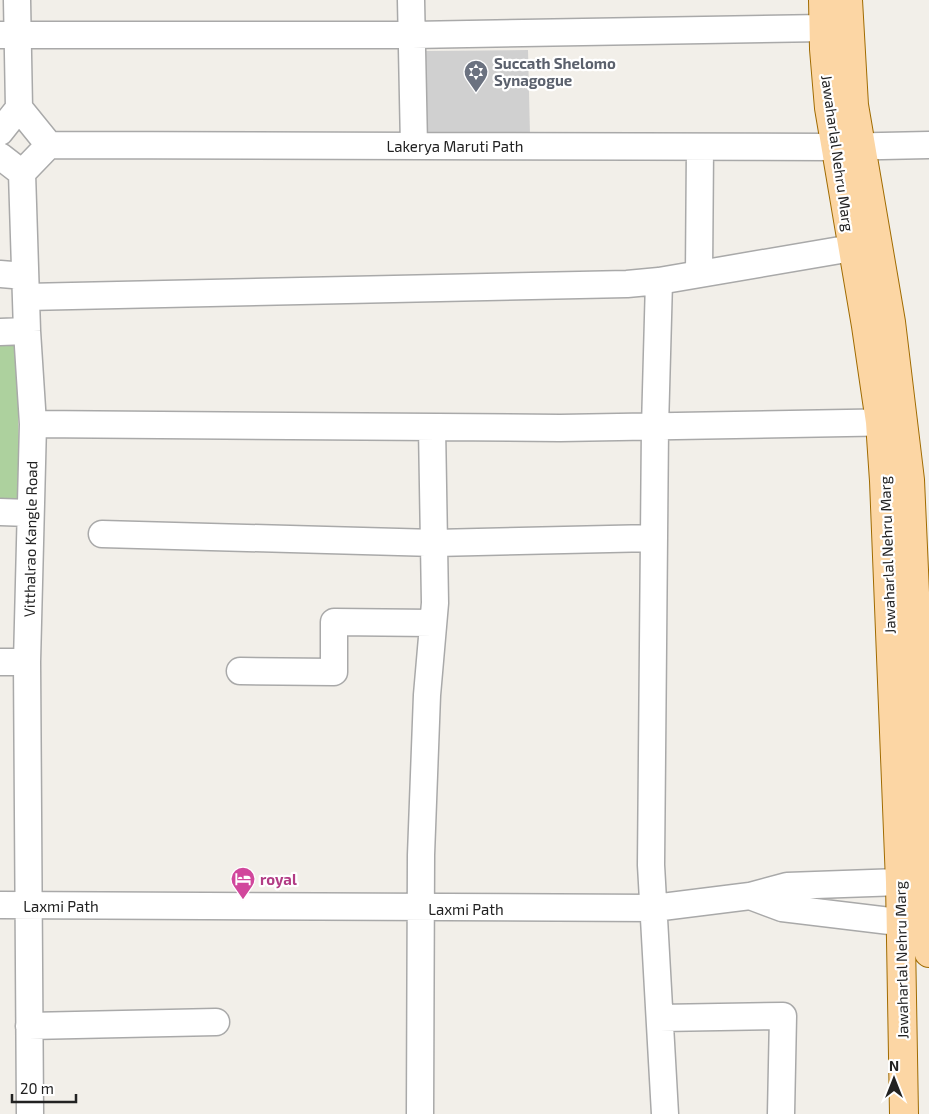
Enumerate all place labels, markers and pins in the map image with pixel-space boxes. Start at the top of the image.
place label: Succath Shelomo Synagogue [494,54,616,90]
synagogue icon: Succath Shelomo Synagogue [463,59,489,93]
hotel icon: royal [230,866,256,900]
place label: royal [260,870,297,889]

